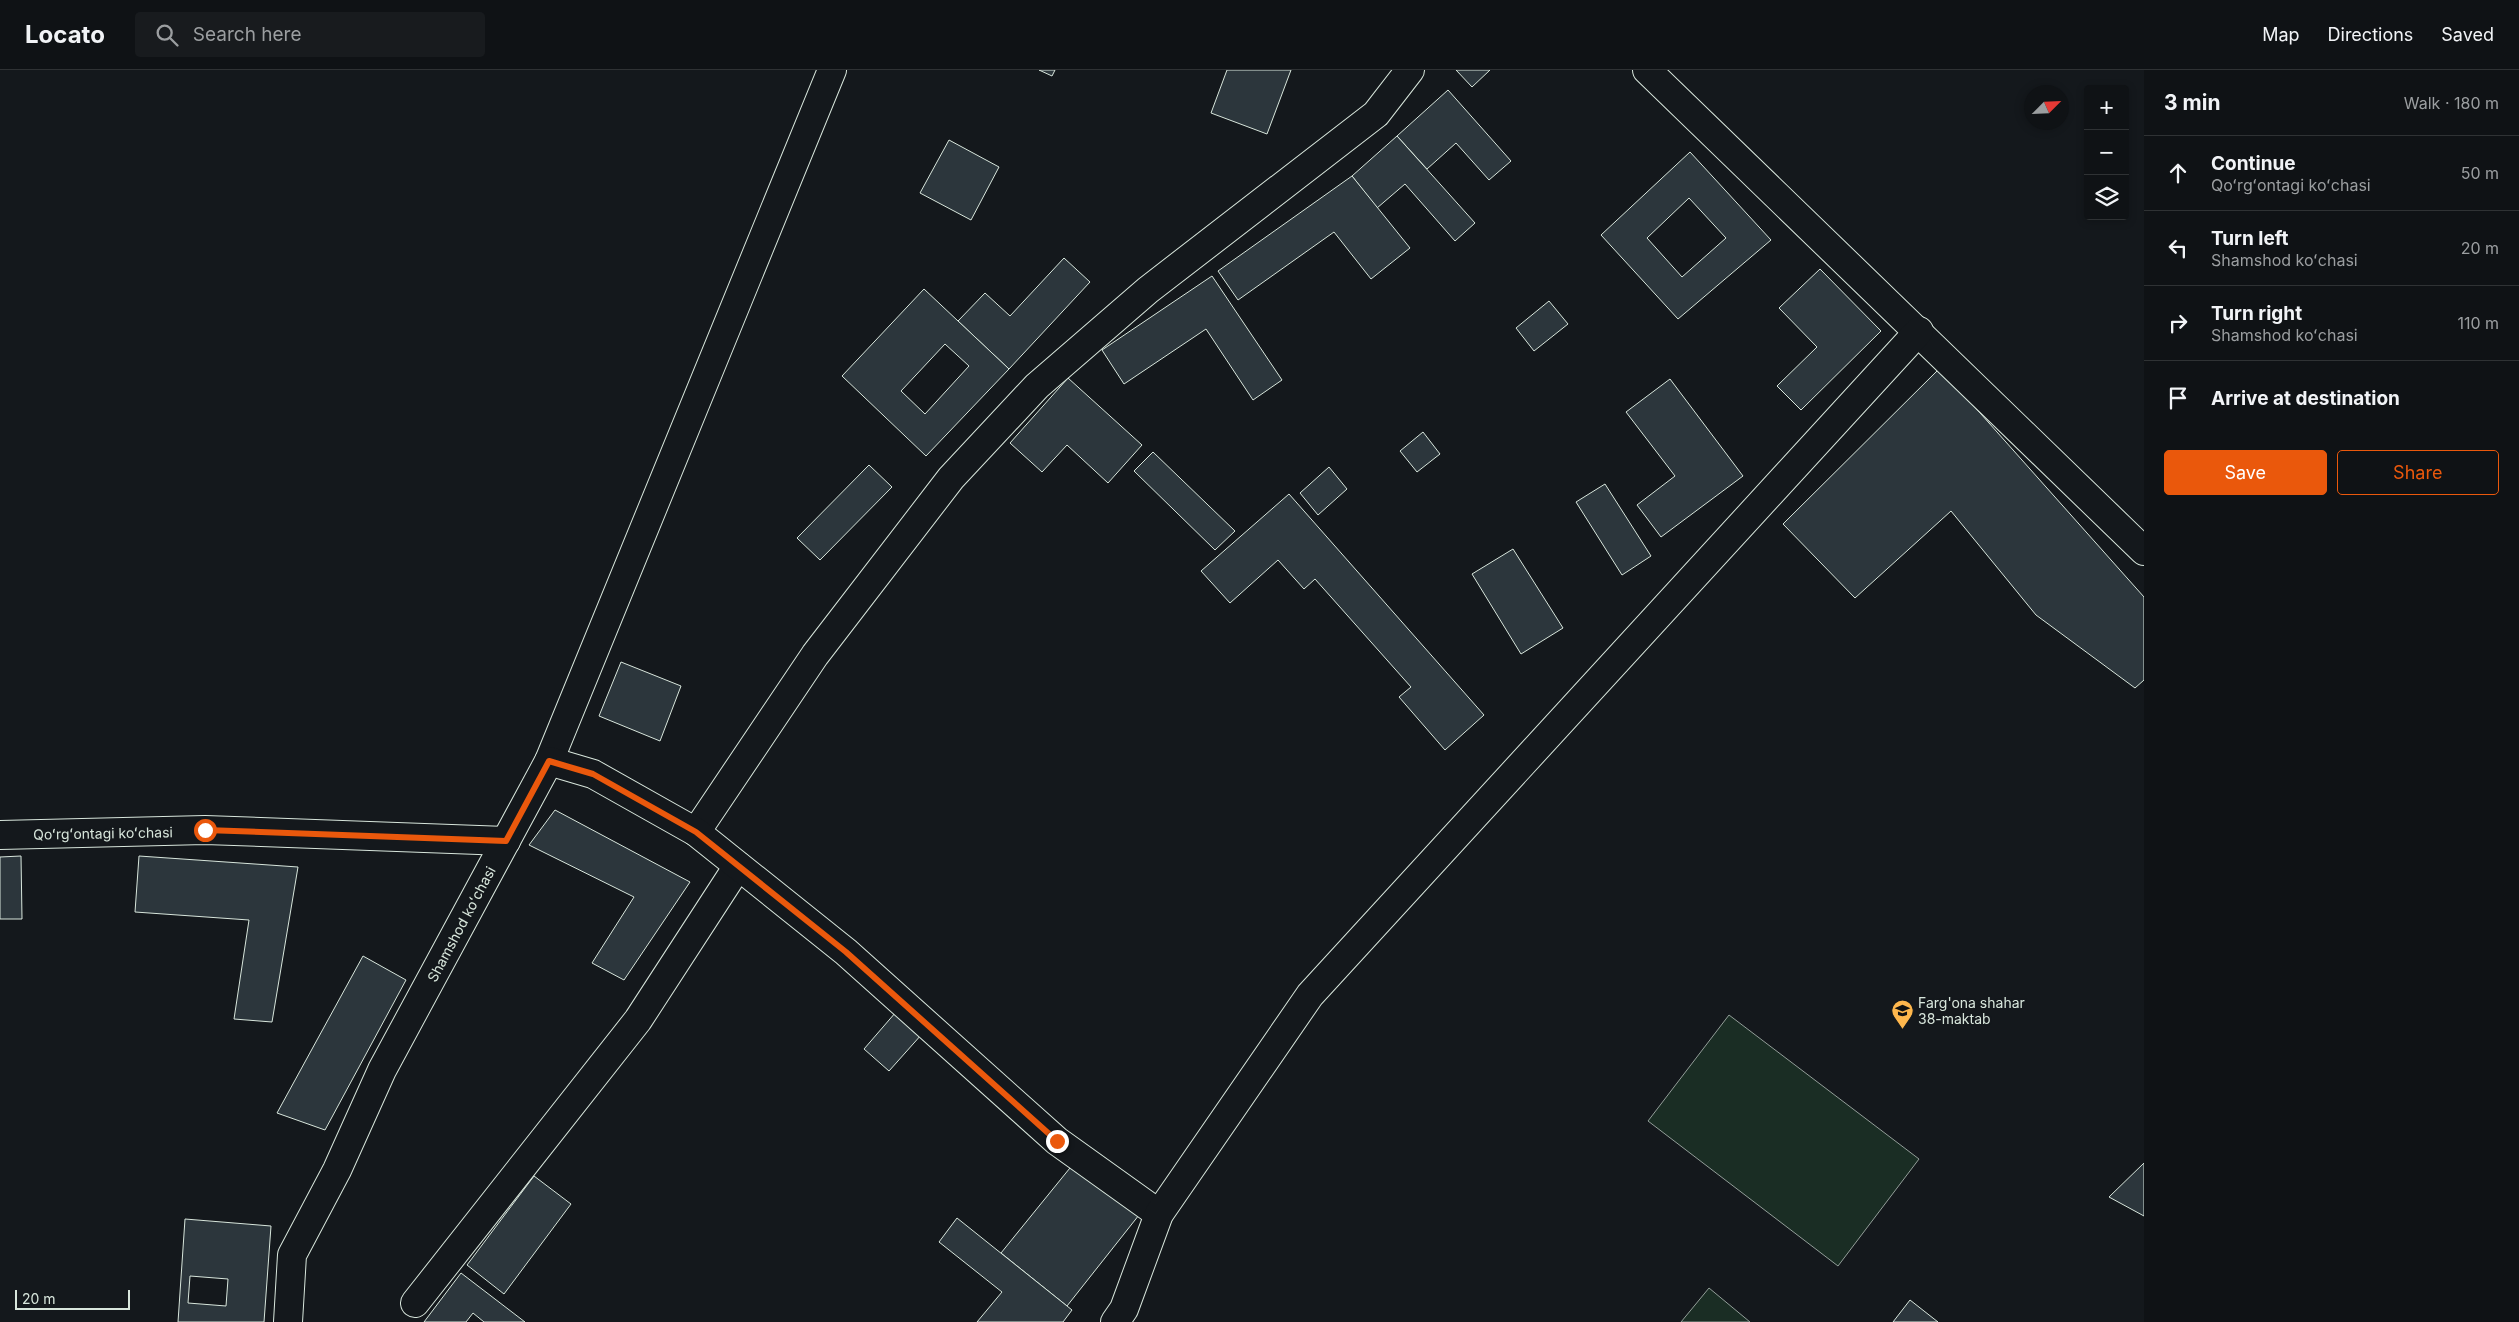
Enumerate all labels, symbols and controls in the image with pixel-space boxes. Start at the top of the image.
search box [135,12,485,57]
text: Locato [25,20,105,49]
icon: search [153,21,181,49]
text: Search here [193,23,301,46]
text: Map [2262,24,2300,45]
text: Directions [2328,24,2413,45]
text: Saved [2441,24,2494,45]
north arrow [2024,85,2069,130]
map controls [2084,85,2129,220]
button: + [2084,85,2129,130]
text: 3 min [2164,90,2220,115]
text: Walk · 180 m [2404,93,2499,113]
button: − [2084,130,2129,175]
text: Continue [2211,152,2296,175]
icon: ahead [2164,159,2192,187]
text: 50 m [2461,163,2499,183]
button: layers [2084,175,2129,220]
text: Qoʻrgʻontagi koʻchasi [2211,175,2371,195]
text: Turn left [2211,227,2289,250]
icon: left [2164,234,2192,262]
text: 20 m [2461,238,2499,258]
text: Shamshod koʻchasi [2211,250,2358,270]
text: Turn right [2211,302,2302,325]
icon: right [2164,309,2192,337]
text: 110 m [2457,313,2499,333]
text: Shamshod koʻchasi [2211,325,2358,345]
icon: arrive [2164,384,2192,412]
text: Arrive at destination [2211,387,2400,410]
button: Save [2164,450,2327,495]
button: Share [2337,450,2499,495]
route start [194,819,217,842]
street label: Qoʻrgʻontagi koʻchasi [33,823,173,843]
street label: Shamshod koʻchasi [423,863,499,985]
place label: Farg'ona shahar 38-maktab [1918,994,2025,1027]
school or university icon: Farg'ona shahar 38-maktab [1890,998,1914,1029]
route end [1046,1130,1069,1153]
scale bar [15,1287,130,1310]
text: 20 m [22,1290,56,1307]

